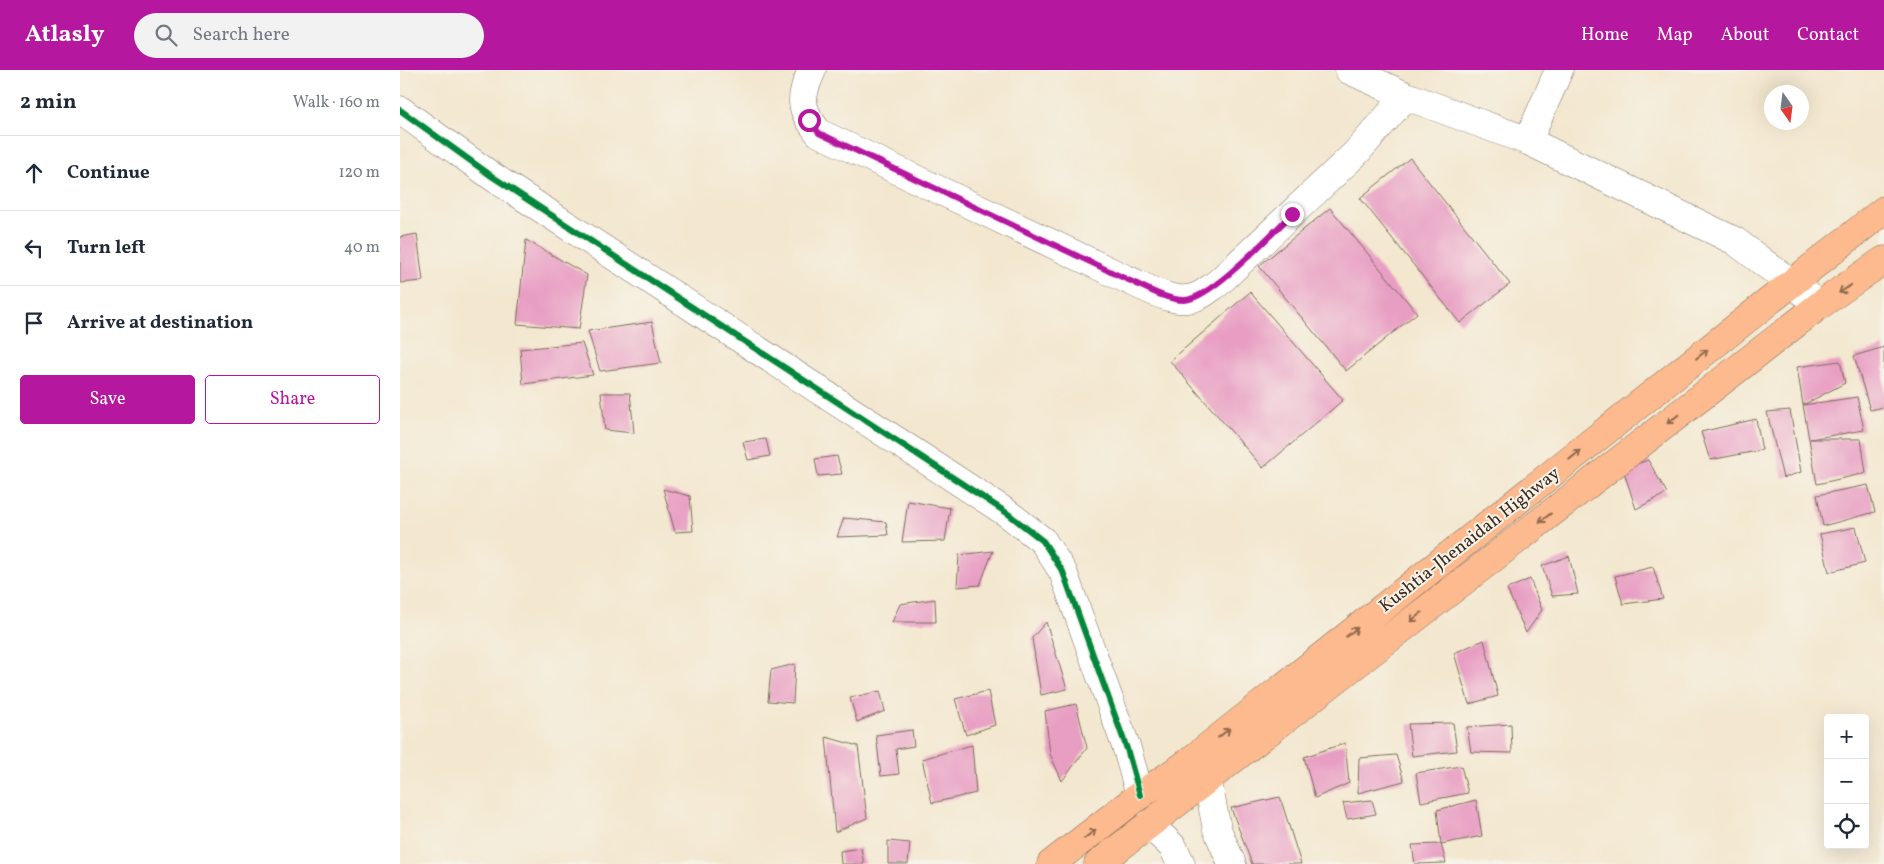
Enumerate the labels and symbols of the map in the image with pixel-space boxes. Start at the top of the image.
north arrow [1764,85,1809,130]
route start [798,109,821,132]
route end [1281,203,1304,226]
one-way arrow [1838,284,1852,294]
one-way arrow [1695,348,1708,359]
one-way arrow [1667,413,1680,424]
one-way arrow [1568,449,1581,460]
street label: Kushtia-Jhenaidah Highway [1374,462,1566,619]
one-way arrow [1539,512,1552,523]
one-way arrow [1409,612,1423,622]
one-way arrow [1345,627,1358,638]
one-way arrow [1217,728,1230,739]
one-way arrow [1083,829,1096,840]

